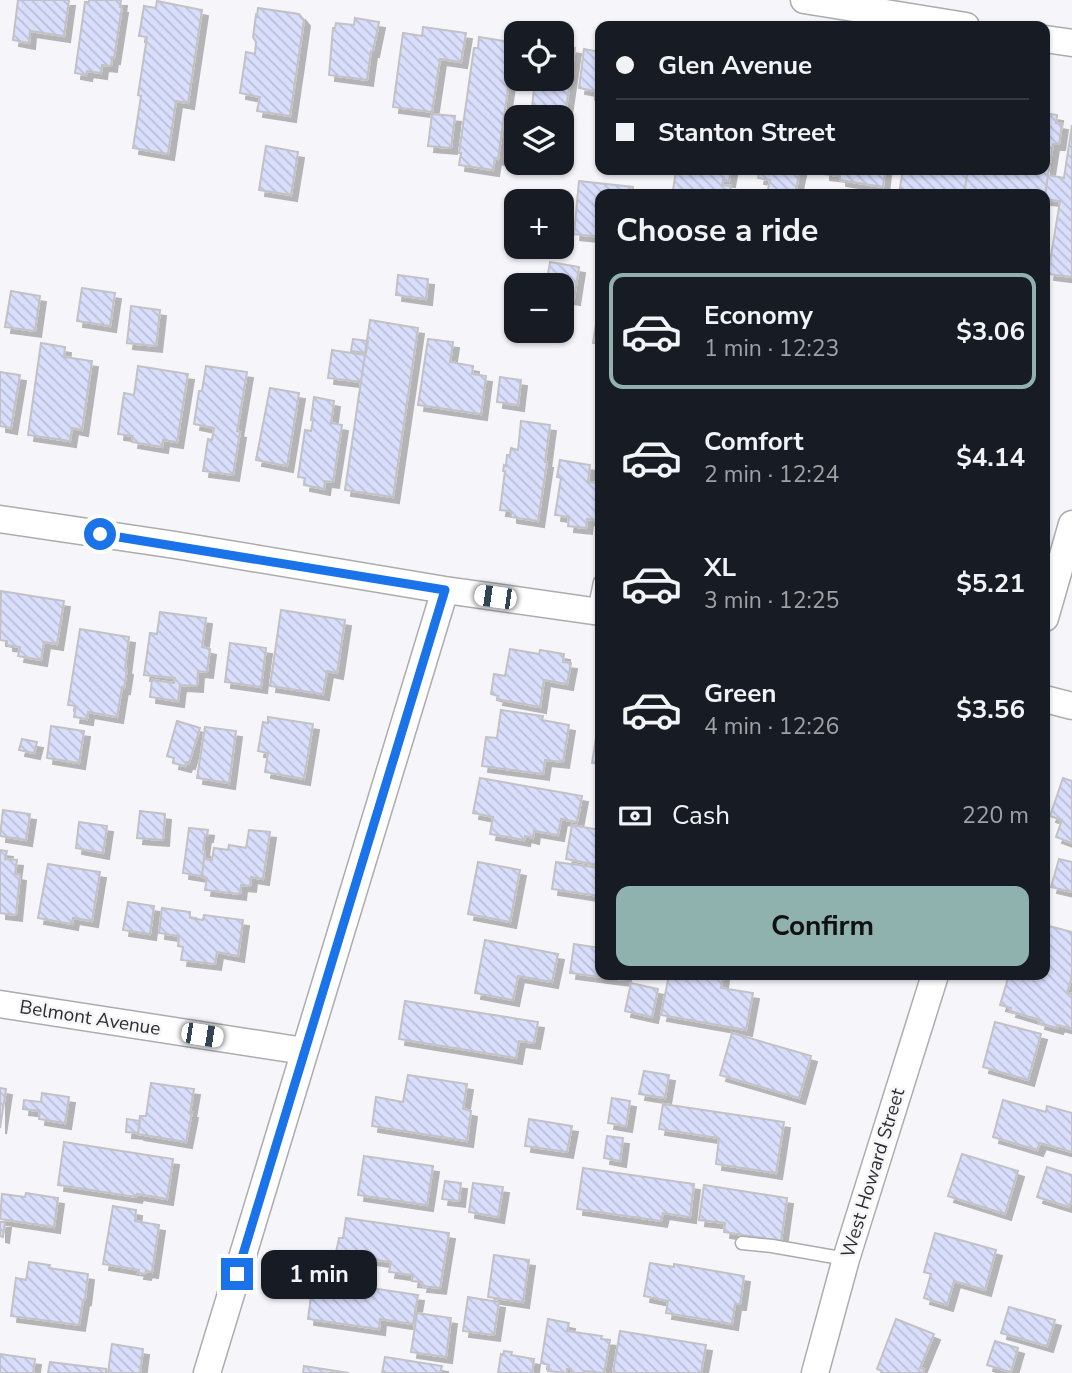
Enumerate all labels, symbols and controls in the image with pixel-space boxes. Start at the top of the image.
map controls [504,21,574,343]
button: locate [504,21,574,91]
text: Glen Avenue [658,48,812,83]
button: layers [504,105,574,175]
text: Stanton Street [658,115,835,150]
button: + [504,189,574,259]
text: Choose a ride [616,209,818,252]
button: − [504,273,574,343]
text: Economy [704,298,813,333]
icon: car [620,300,683,363]
text: $3.06 [956,314,1025,349]
text: 1 min · 12:23 [704,333,839,364]
text: Comfort [704,424,804,459]
icon: car [620,426,683,489]
text: $4.14 [956,440,1025,475]
text: 2 min · 12:24 [704,459,839,490]
route start [84,518,116,550]
text: XL [704,550,736,585]
icon: car [620,552,683,615]
text: $5.21 [956,566,1025,601]
car [473,584,518,610]
text: 3 min · 12:25 [704,585,839,616]
text: Green [704,676,777,711]
icon: car [620,678,683,741]
text: $3.56 [956,692,1025,727]
text: 4 min · 12:26 [704,711,839,742]
icon: cash [616,797,654,835]
text: Cash [672,798,730,833]
text: 220 m [962,800,1029,831]
button: Confirm [616,886,1029,966]
street label: Belmont Avenue [18,994,162,1042]
car [180,1021,225,1049]
street label: West Howard Street [835,1085,911,1261]
callout: 1 min [262,1250,377,1298]
route end [221,1258,253,1290]
text: 1 min [289,1259,349,1290]

